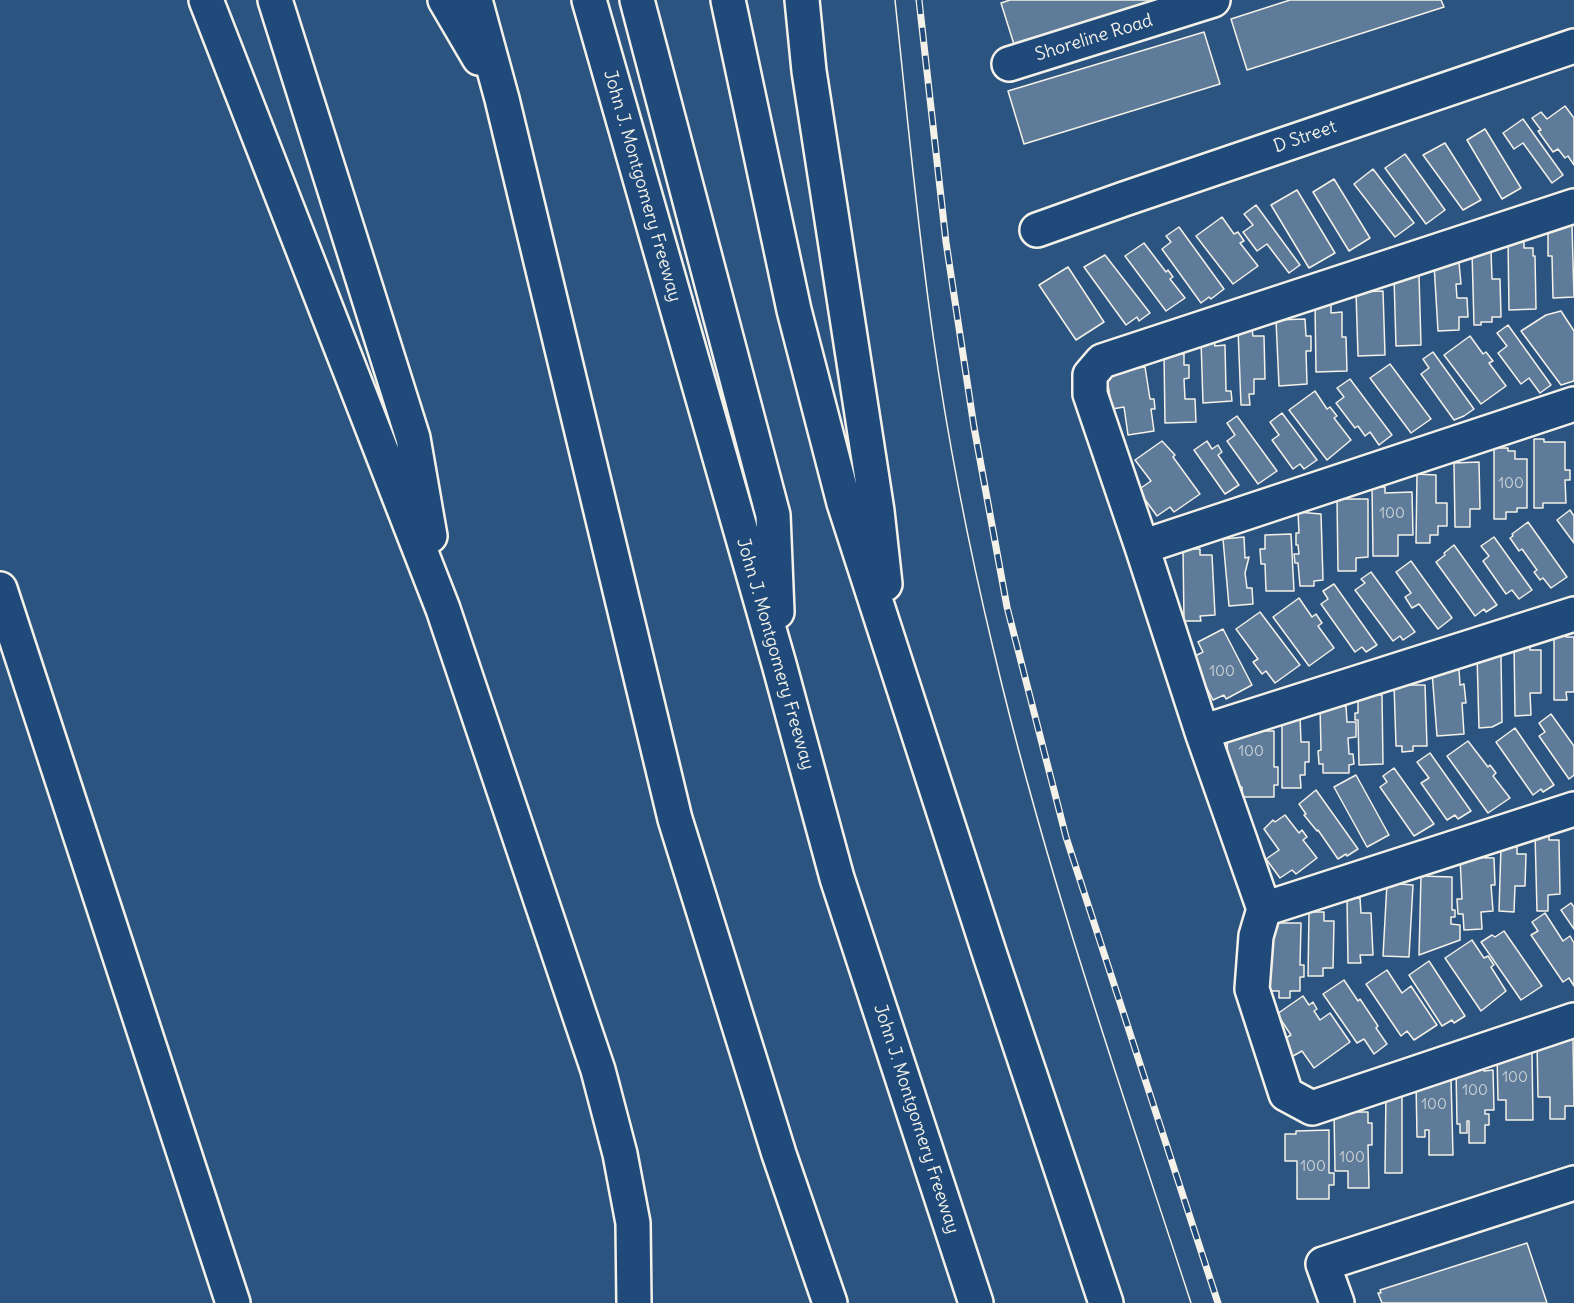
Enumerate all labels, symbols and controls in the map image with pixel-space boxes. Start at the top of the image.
street label: Shoreline Road [1033,10,1155,66]
street label: John J. Montgomery Freeway [599,68,685,304]
street label: D Street [1271,116,1339,158]
house number: 100 [1498,475,1524,493]
house number: 100 [1379,505,1405,523]
street label: John J. Montgomery Freeway [732,536,818,772]
house number: 100 [1209,663,1235,681]
house number: 100 [1238,743,1264,761]
street label: John J. Montgomery Freeway [869,1002,963,1236]
house number: 100 [1502,1069,1528,1087]
house number: 100 [1462,1082,1488,1100]
house number: 100 [1421,1096,1447,1114]
house number: 100 [1339,1149,1365,1167]
house number: 100 [1300,1158,1326,1176]

